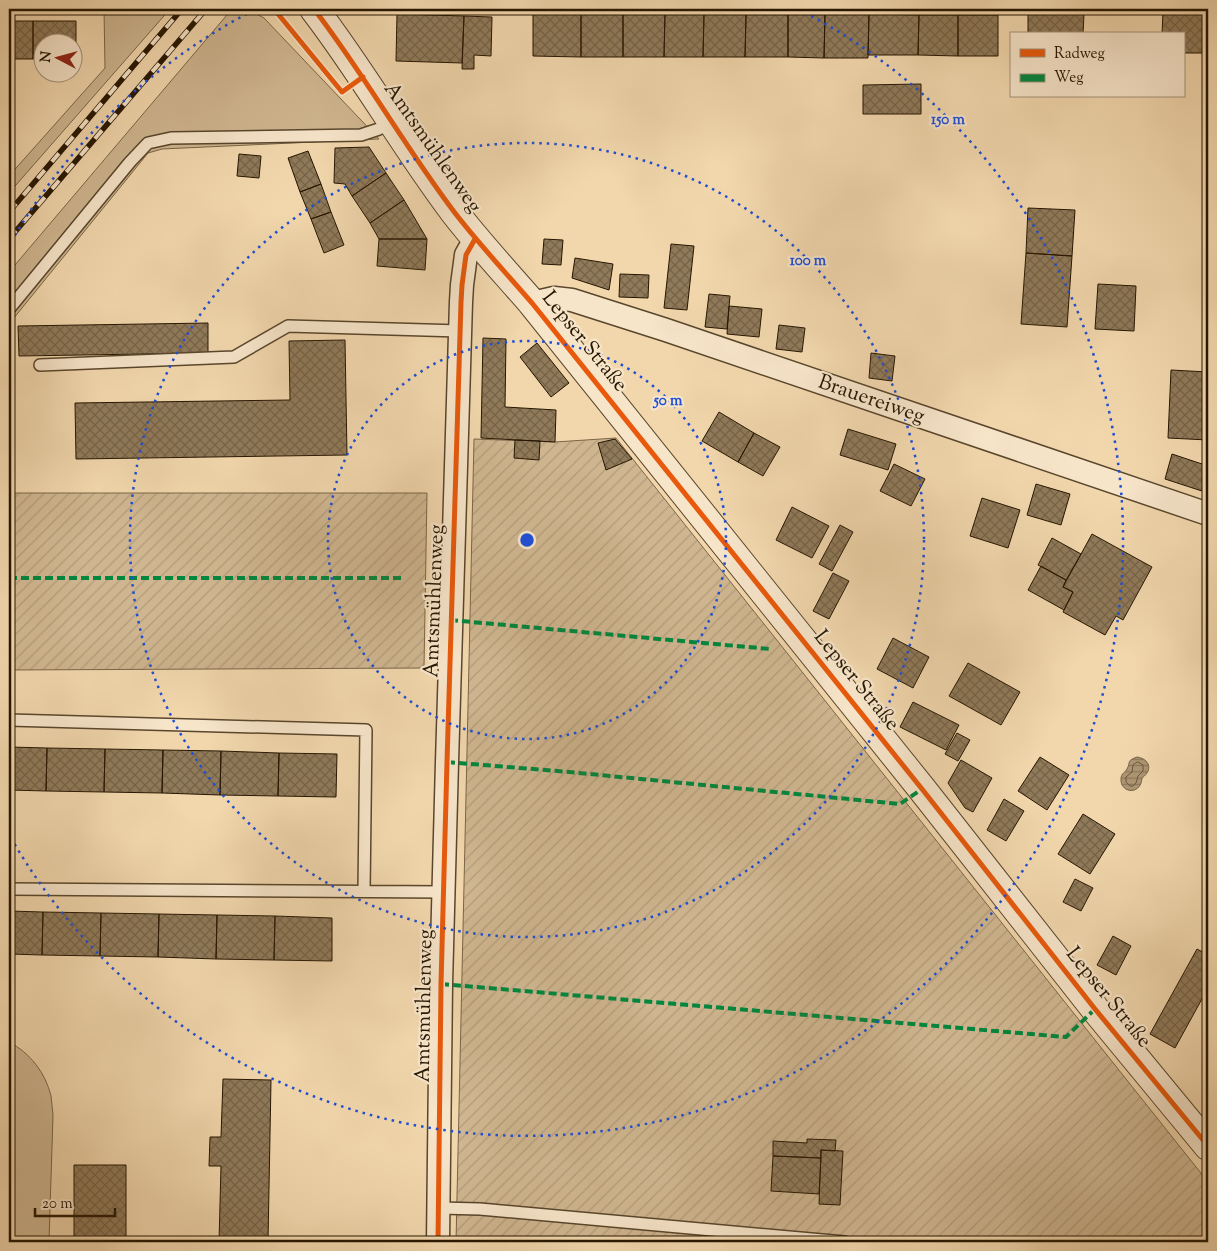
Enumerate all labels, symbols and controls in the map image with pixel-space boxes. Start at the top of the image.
north arrow [32,32,82,82]
legend [1010,32,1184,98]
text: Radweg [1054,44,1105,65]
text: N [37,50,58,63]
text: Weg [1054,68,1084,89]
street label: Amtsmühlenweg [376,76,488,220]
text: 150 m [931,110,965,131]
text: 100 m [790,251,827,272]
street label: Lepser Straße [534,285,634,399]
street label: Brauereiweg [814,368,928,432]
text: 50 m [653,391,683,412]
street label: Amtsmühlenweg [417,524,453,678]
centre of rings [518,531,536,549]
street label: Lepser Straße [806,624,906,738]
street label: Amtsmühlenweg [409,929,441,1083]
street label: Lepser Straße [1058,941,1158,1055]
scale bar [35,1186,115,1218]
text: 20 m [42,1194,73,1215]

